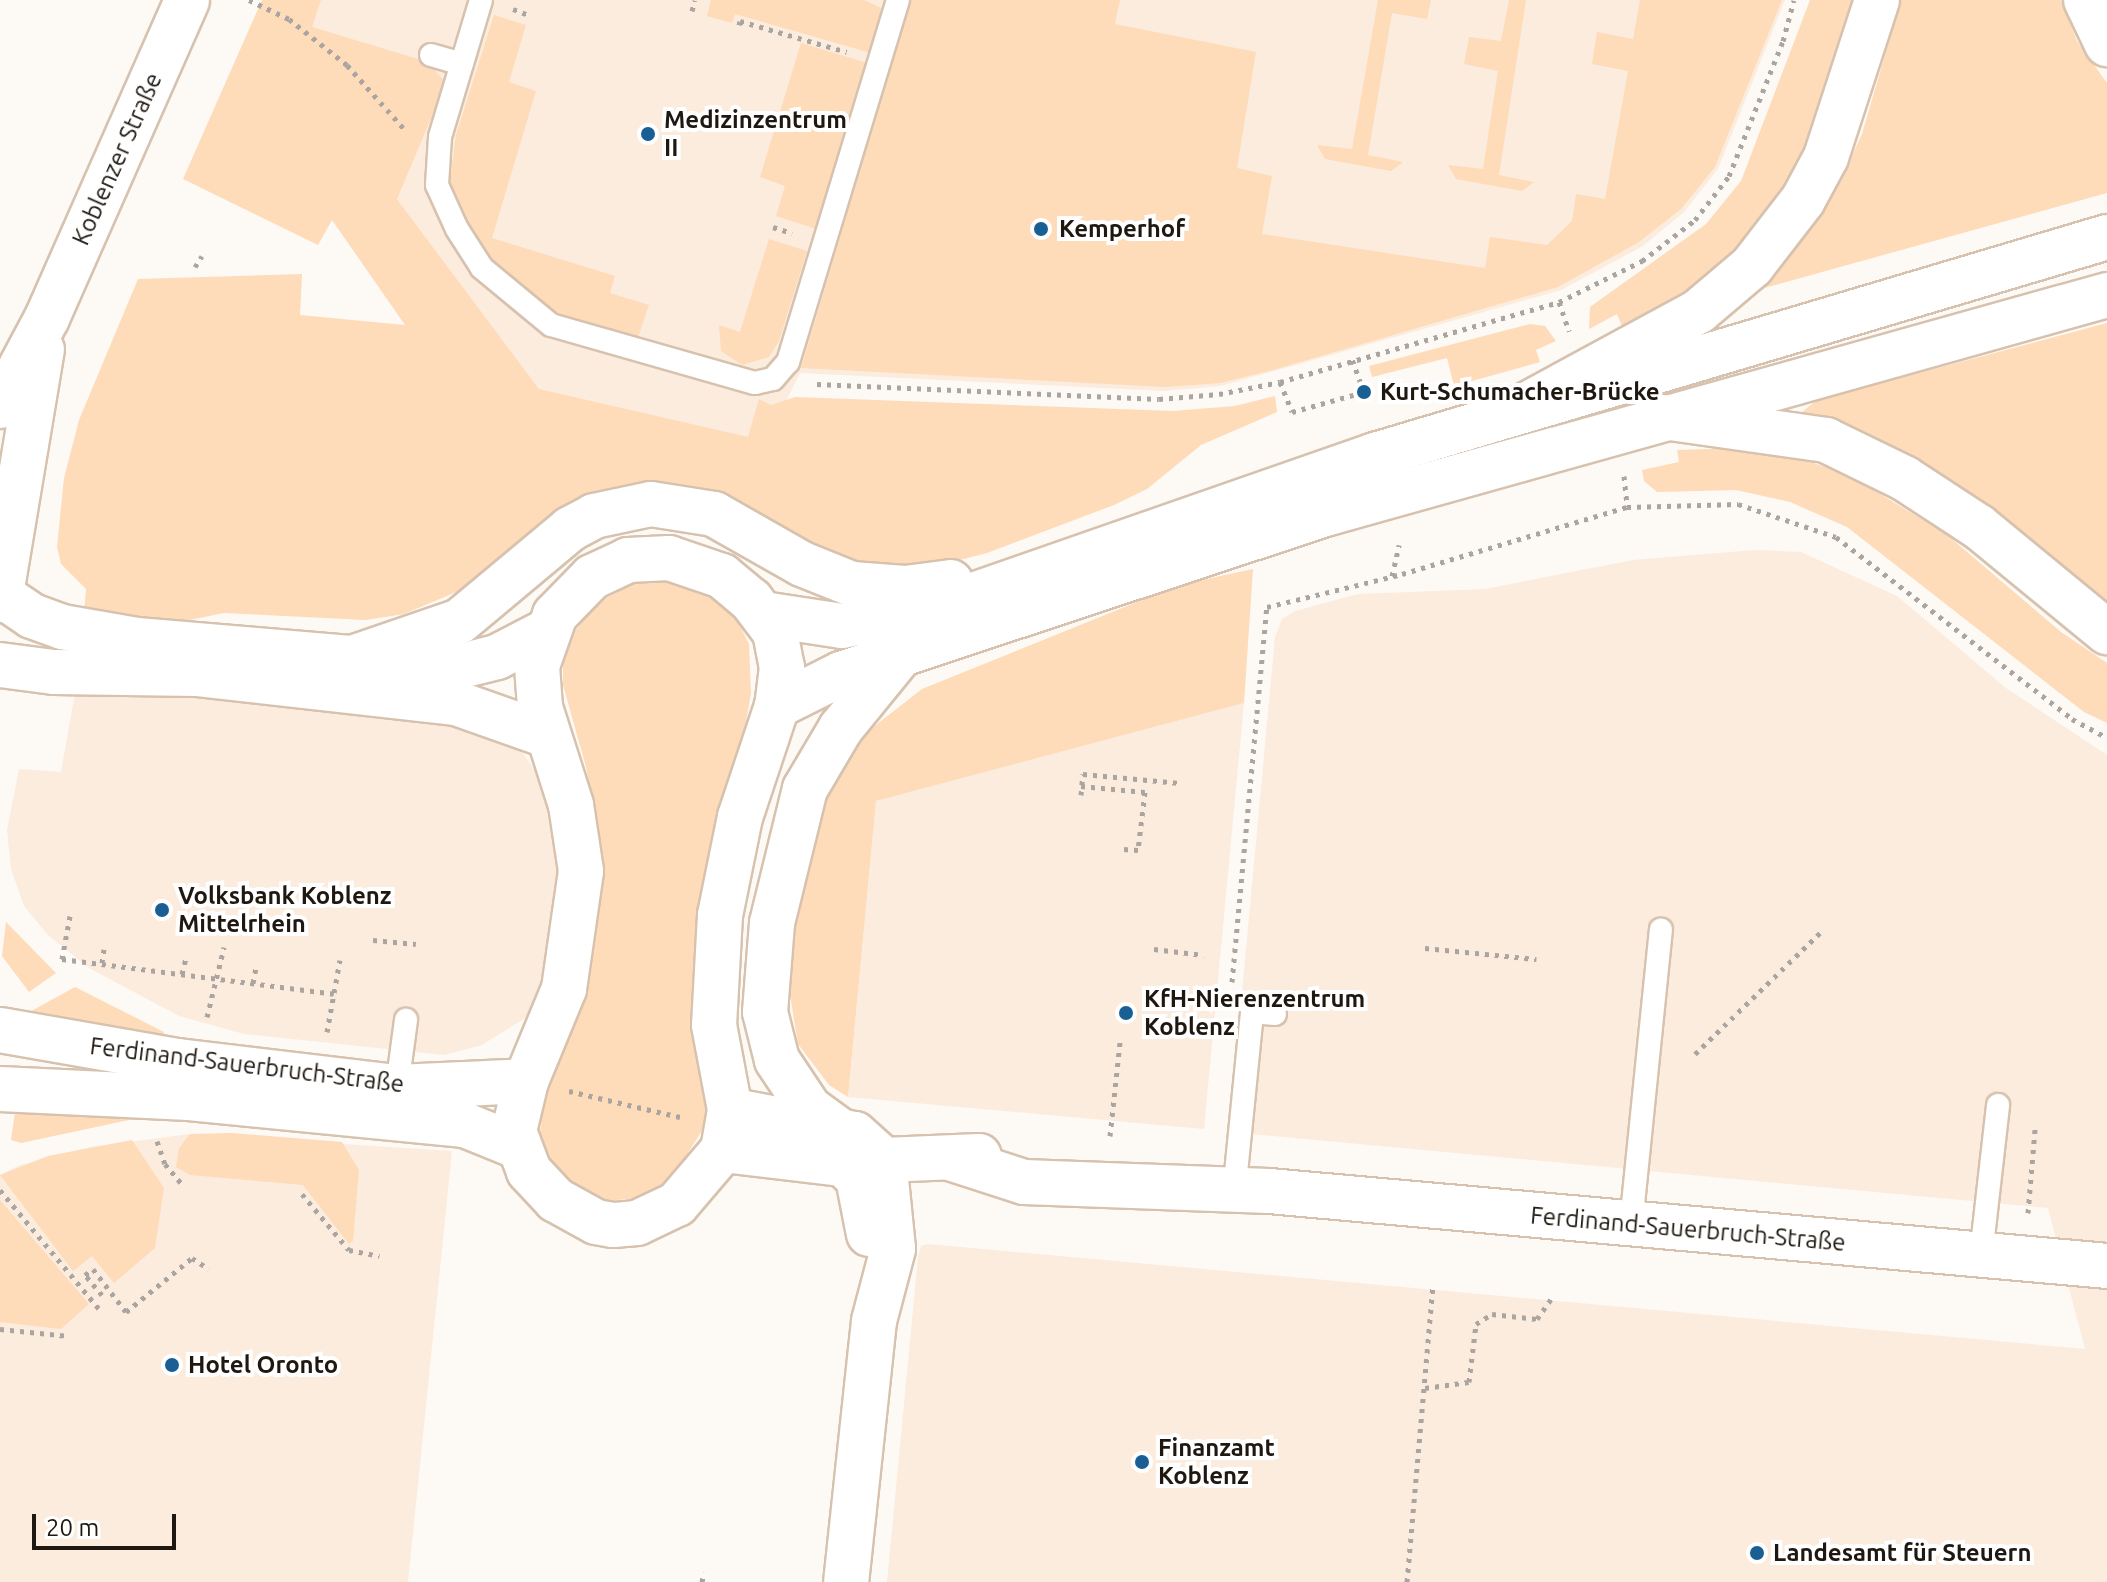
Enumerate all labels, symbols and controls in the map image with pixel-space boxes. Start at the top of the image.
street label: Koblenzer Straße [66,68,168,250]
place label: Medizinzentrum II [664,106,847,162]
marker: Medizinzentrum II [639,125,657,143]
place label: Kemperhof [1059,215,1185,243]
marker: Kemperhof [1030,218,1052,240]
place label: Kurt-Schumacher-Brücke [1380,378,1660,406]
marker: Kurt-Schumacher-Brücke [1355,383,1373,401]
place label: Volksbank Koblenz Mittelrhein [178,882,392,938]
marker: Volksbank Koblenz Mittelrhein [153,901,171,919]
place label: KfH-Nierenzentrum Koblenz [1144,985,1365,1041]
marker: KfH-Nierenzentrum Koblenz [1115,1002,1137,1024]
street label: Ferdinand-Sauerbruch-Straße [88,1031,406,1099]
street label: Ferdinand-Sauerbruch-Straße [1529,1201,1847,1257]
place label: Hotel Oronto [188,1351,338,1379]
marker: Hotel Oronto [163,1356,181,1374]
place label: Finanzamt Koblenz [1158,1434,1275,1490]
marker: Finanzamt Koblenz [1133,1453,1151,1471]
scale bar [36,1498,180,1548]
text: 20 m [46,1514,99,1541]
place label: Landesamt für Steuern [1773,1539,2031,1567]
marker: Landesamt für Steuern [1748,1544,1766,1562]

